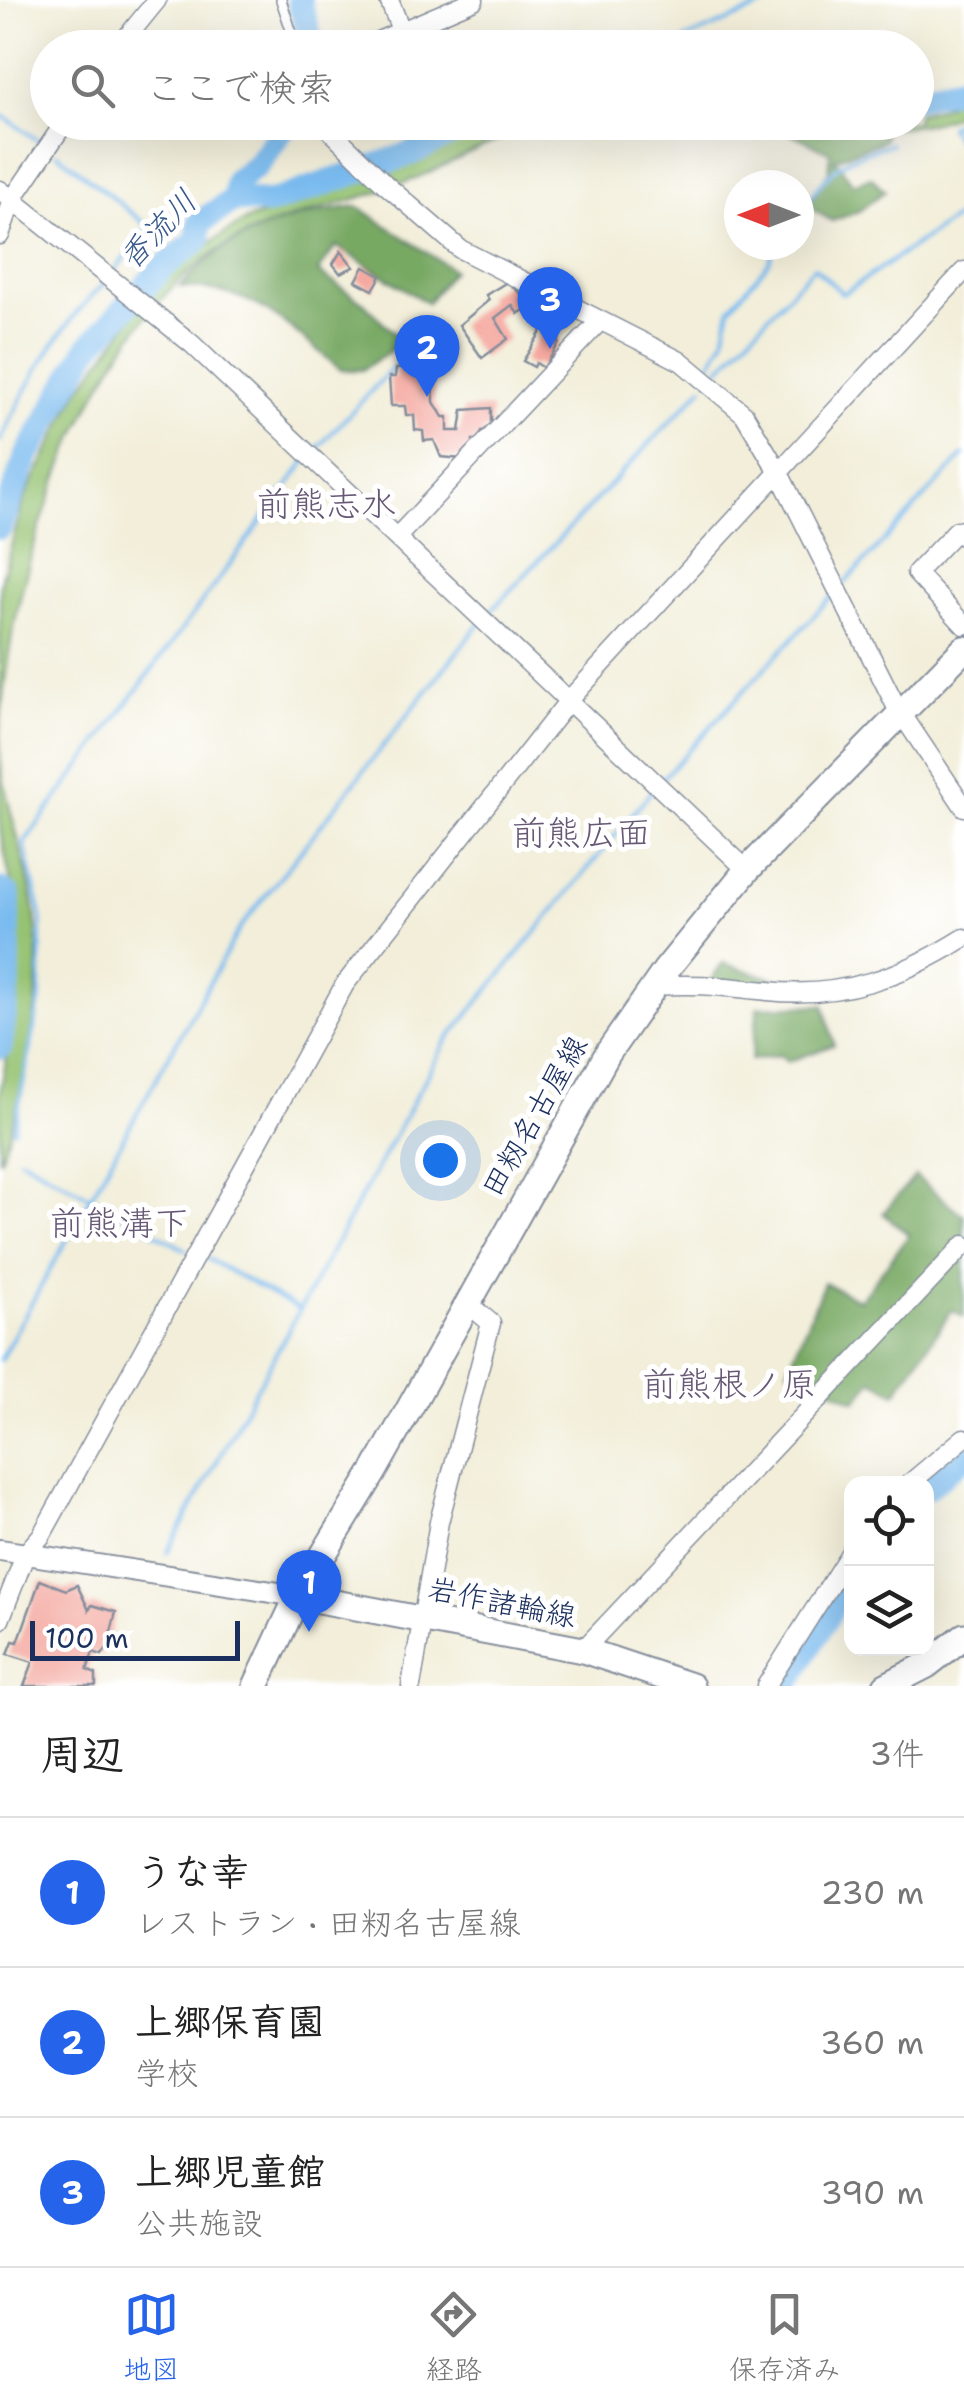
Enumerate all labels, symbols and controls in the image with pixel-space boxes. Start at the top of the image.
search box [30,30,934,140]
icon: search [65,58,120,113]
text: ここで検索 [145,62,335,113]
north arrow [724,170,814,260]
water label: 香流川 [108,180,206,278]
pin: 3 [518,266,582,349]
pin: 2 [394,314,460,397]
district label: 前熊志水 [256,480,396,527]
district label: 前熊広面 [511,809,651,856]
street label: 田籾名古屋線 [471,1028,597,1204]
your location [415,1135,466,1186]
district label: 前熊溝下 [49,1199,189,1246]
district label: 前熊根ノ原 [641,1360,817,1407]
map controls [844,1476,934,1656]
button: locate [844,1476,934,1566]
pin: 1 [276,1550,342,1632]
button: layers [844,1566,934,1656]
street label: 岩作諸輪線 [424,1568,580,1636]
scale bar [30,1616,240,1660]
text: 100 m [45,1619,129,1657]
text: 周辺 [40,1726,124,1782]
text: 3件 [870,1732,924,1775]
text: うな幸 [135,1846,249,1897]
text: 1 [65,1871,80,1914]
text: 230 m [821,1871,924,1914]
text: レストラン · 田籾名古屋線 [135,1901,520,1944]
text: 上郷保育園 [135,1996,325,2047]
text: 2 [61,2021,84,2064]
text: 360 m [820,2021,924,2064]
text: 学校 [135,2051,199,2094]
text: 上郷児童館 [135,2146,325,2197]
text: 3 [61,2171,84,2214]
text: 390 m [821,2171,924,2214]
text: 公共施設 [135,2201,263,2244]
tab: 地図 [123,2287,179,2388]
tab: 経路 [426,2287,482,2388]
tab: 保存済み [729,2287,841,2388]

